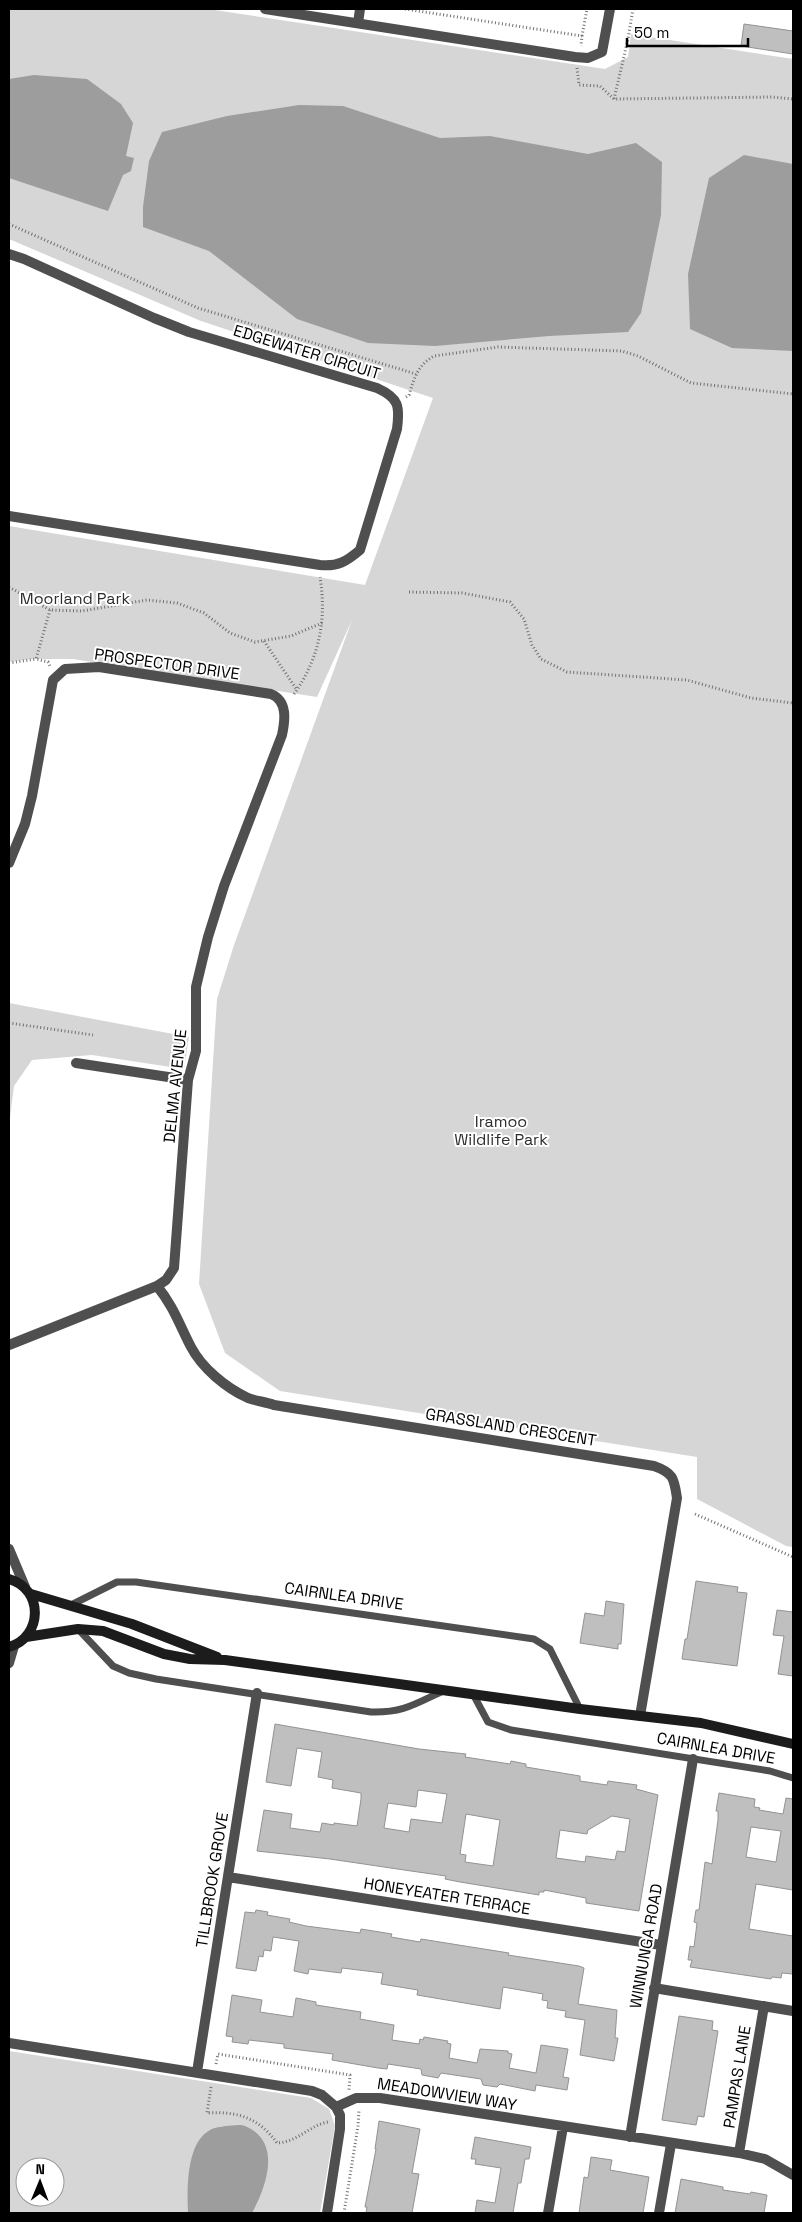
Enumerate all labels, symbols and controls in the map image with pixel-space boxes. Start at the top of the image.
scale bar [627,15,748,47]
text: 50 m [634,23,669,42]
street label: EDGEWATER CIRCUIT [231,320,383,384]
park label: Moorland Park [20,588,131,609]
street label: PROSPECTOR DRIVE [93,643,241,685]
street label: DELMA AVENUE [159,1028,191,1144]
park label: Iramoo Wildlife Park [454,1111,548,1150]
street label: GRASSLAND CRESCENT [424,1403,598,1451]
street label: CAIRNLEA DRIVE [283,1577,405,1615]
street label: CAIRNLEA DRIVE [655,1727,777,1769]
street label: TILLBROOK GROVE [191,1811,233,1949]
street label: HONEYEATER TERRACE [362,1872,532,1920]
street label: WINNUNGA ROAD [625,1882,667,2010]
street label: PAMPAS LANE [719,2024,755,2130]
street label: MEADOWVIEW WAY [376,2073,519,2115]
north arrow [15,2157,65,2207]
text: N [35,2160,45,2178]

